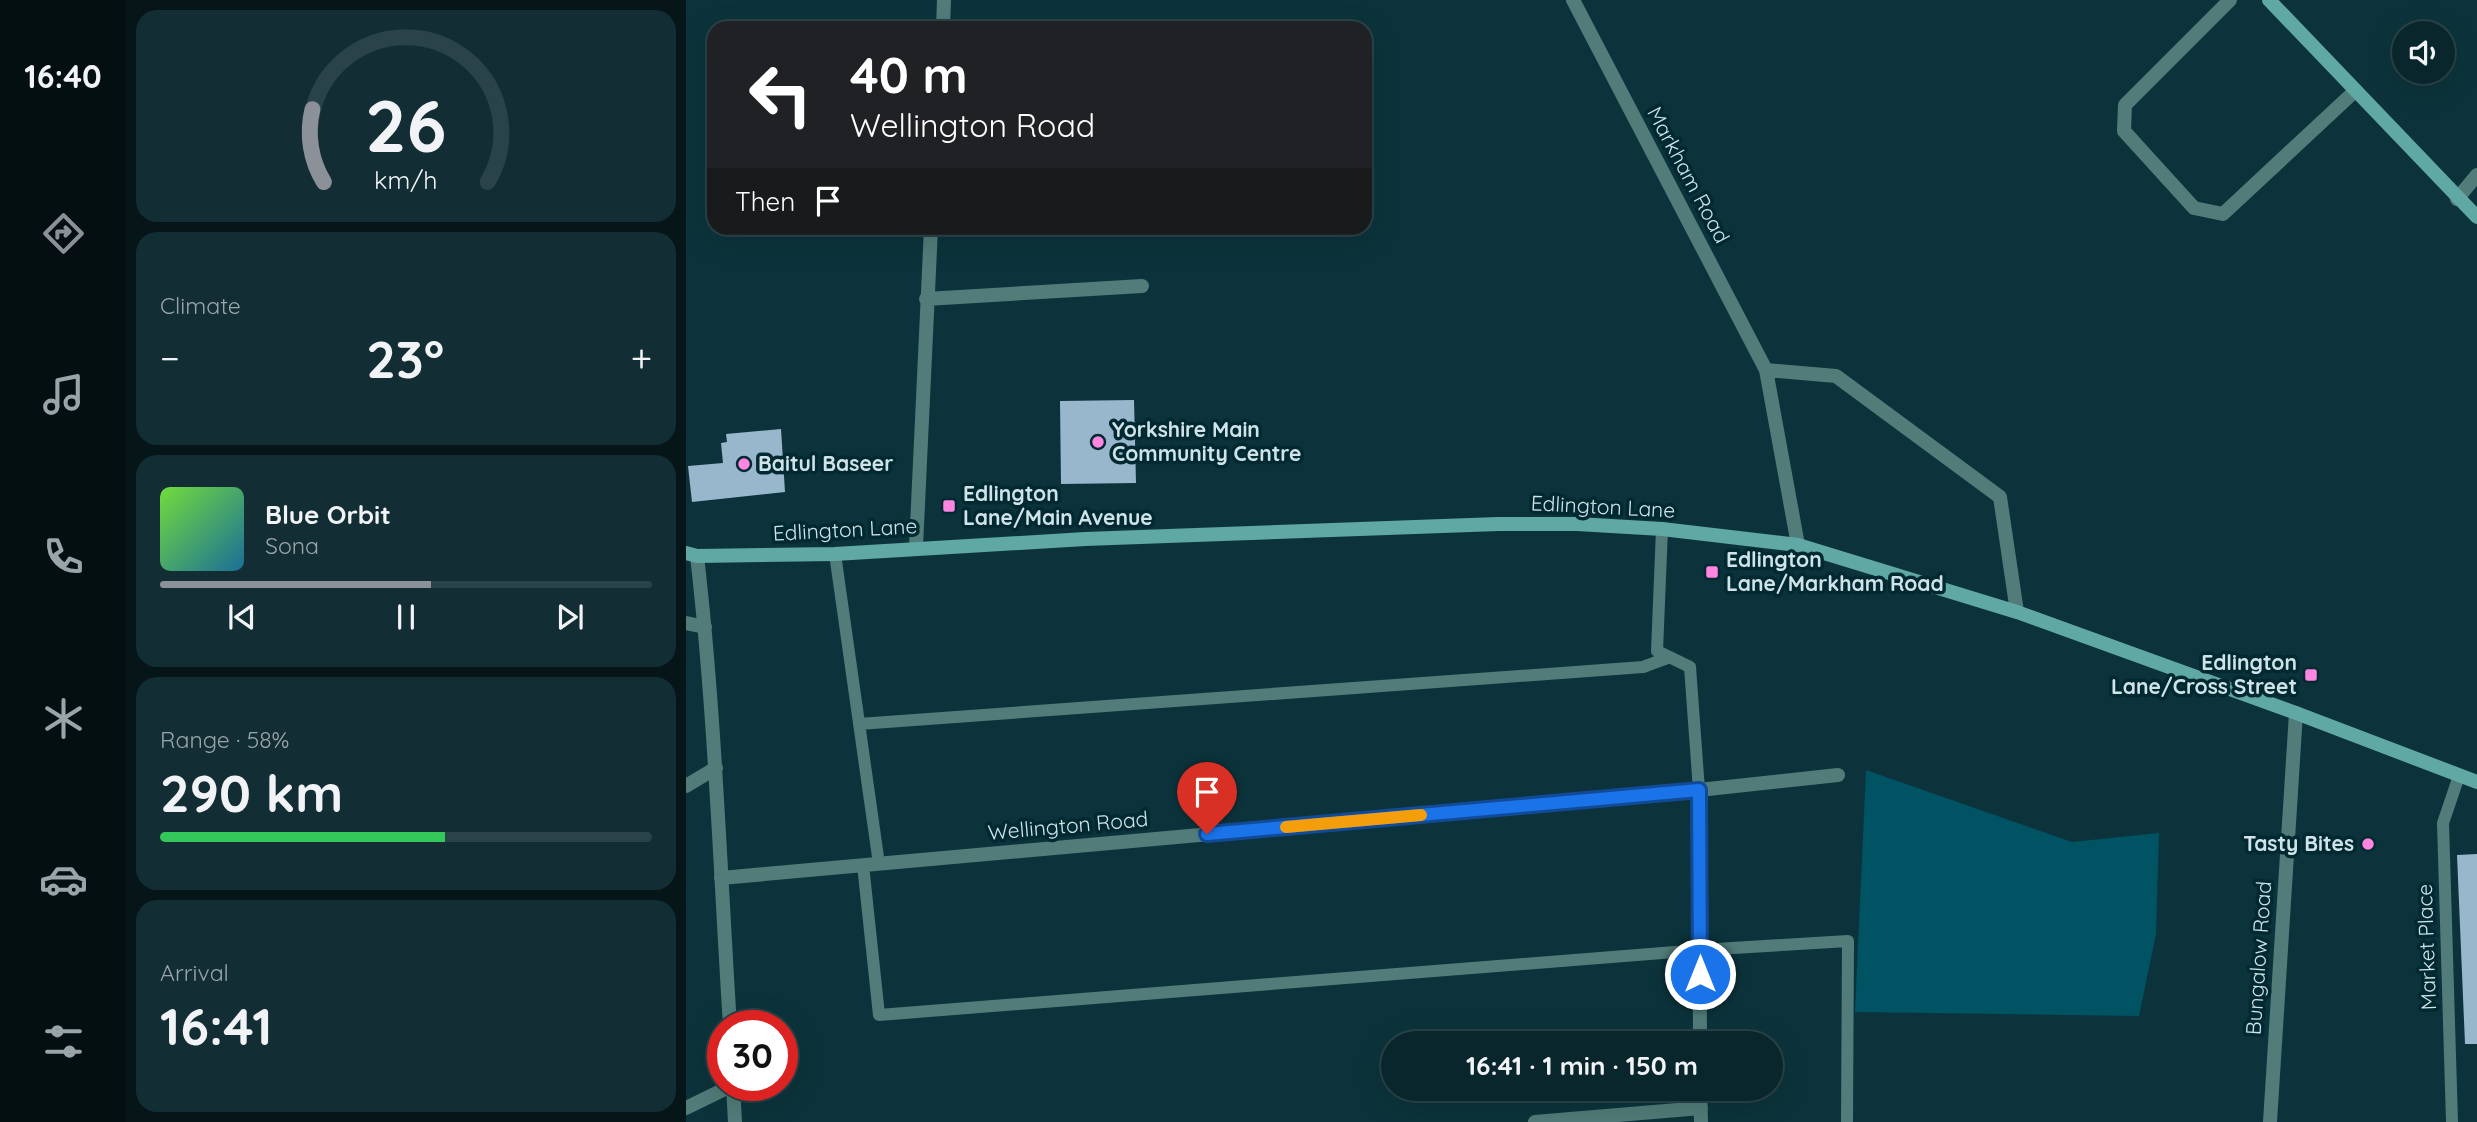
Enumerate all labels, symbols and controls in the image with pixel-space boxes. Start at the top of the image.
map controls [2392,21,2455,84]
button: sound [2392,21,2455,84]
text: 40 m [850,44,968,105]
icon: left [735,49,826,140]
text: 16:40 [24,56,102,96]
text: 26 [365,80,447,171]
street label: Markham Road [1642,102,1736,247]
text: Wellington Road [850,105,1095,145]
text: km/h [374,164,438,195]
icon: arrive [809,182,847,220]
text: Then [735,185,795,218]
icon: directions [39,209,88,258]
text: Climate [160,291,241,320]
text: 23° [366,326,444,391]
text: − [160,334,180,382]
text: + [631,334,652,382]
icon: music [39,370,88,419]
place label: Yorkshire Main Community Centre [1112,416,1301,466]
marker: Yorkshire Main Community Centre [1090,434,1106,450]
place label: Baitul Baseer [758,450,893,476]
marker: Baitul Baseer [736,456,752,472]
place label: Edlington Lane/Main Avenue [963,480,1153,530]
street label: Edlington Lane [1530,489,1676,523]
text: Blue Orbit [265,498,391,531]
marker: Edlington Lane/Main Avenue [941,498,957,514]
street label: Edlington Lane [772,512,918,546]
text: Sona [265,531,319,560]
icon: phone [39,532,88,581]
place label: Edlington Lane/Markham Road [1726,546,1944,596]
marker: Edlington Lane/Markham Road [1704,564,1720,580]
icon: previous [223,598,261,636]
icon: pause [387,598,425,636]
icon: next [551,598,589,636]
place label: Edlington Lane/Cross Street [2111,649,2297,699]
marker: Edlington Lane/Cross Street [2303,667,2319,683]
icon: climate [39,694,88,743]
text: Range · 58% [160,725,289,754]
text: 290 km [160,760,343,825]
pin [1177,762,1237,834]
icon: arrive [1188,773,1226,811]
street label: Wellington Road [987,805,1149,845]
place label: Tasty Bites [2243,830,2354,856]
marker: Tasty Bites [2360,836,2376,852]
icon: car [39,855,88,904]
street label: Bungalow Road [2240,880,2276,1036]
street label: Market Place [2411,883,2441,1011]
position arrow [1663,937,1737,1011]
text: Arrival [160,958,229,987]
text: 16:41 [160,993,272,1058]
speed limit sign: 30 [707,1010,798,1101]
icon: filters [39,1017,88,1066]
text: 16:41 · 1 min · 150 m [1466,1049,1698,1082]

